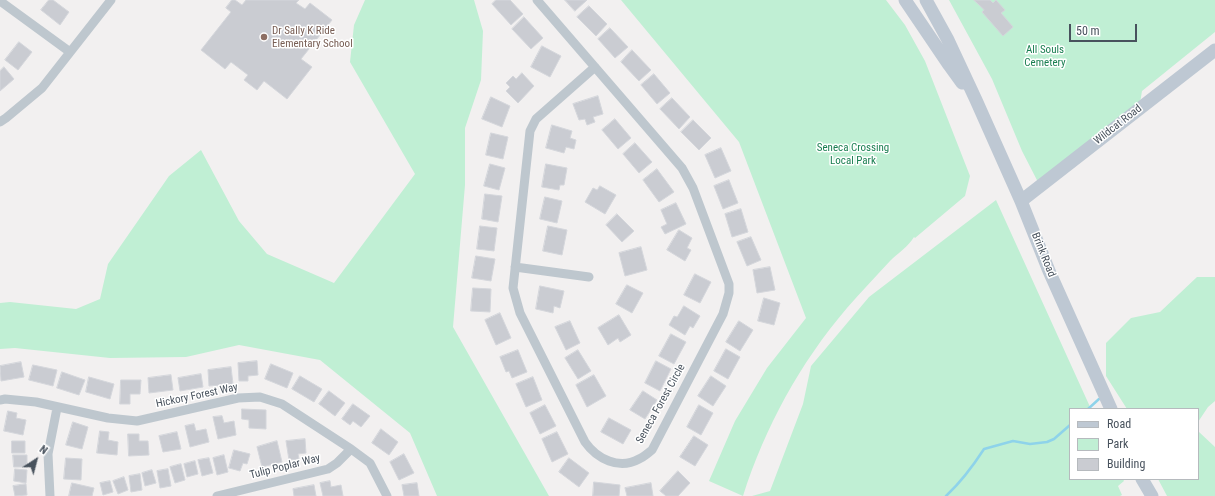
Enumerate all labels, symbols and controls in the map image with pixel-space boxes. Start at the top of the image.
scale bar [1071,16,1139,42]
place label: Dr Sally K Ride Elementary School [272,24,353,50]
text: 50 m [1076,24,1100,38]
marker: Dr Sally K Ride Elementary School [259,32,269,42]
park label: All Souls Cemetery [1024,43,1066,69]
street label: Wildcat Road [1091,102,1145,148]
park label: Seneca Crossing Local Park [817,141,889,167]
street label: Brink Road [1028,231,1058,279]
street label: Seneca Forest Circle [634,362,688,446]
street label: Hickory Forest Way [155,381,239,411]
legend [1069,408,1199,480]
text: Road [1107,417,1131,431]
text: Park [1107,437,1128,451]
north arrow [16,440,56,480]
text: N [37,443,50,457]
street label: Tulip Poplar Way [248,452,322,482]
text: Building [1107,457,1145,471]

